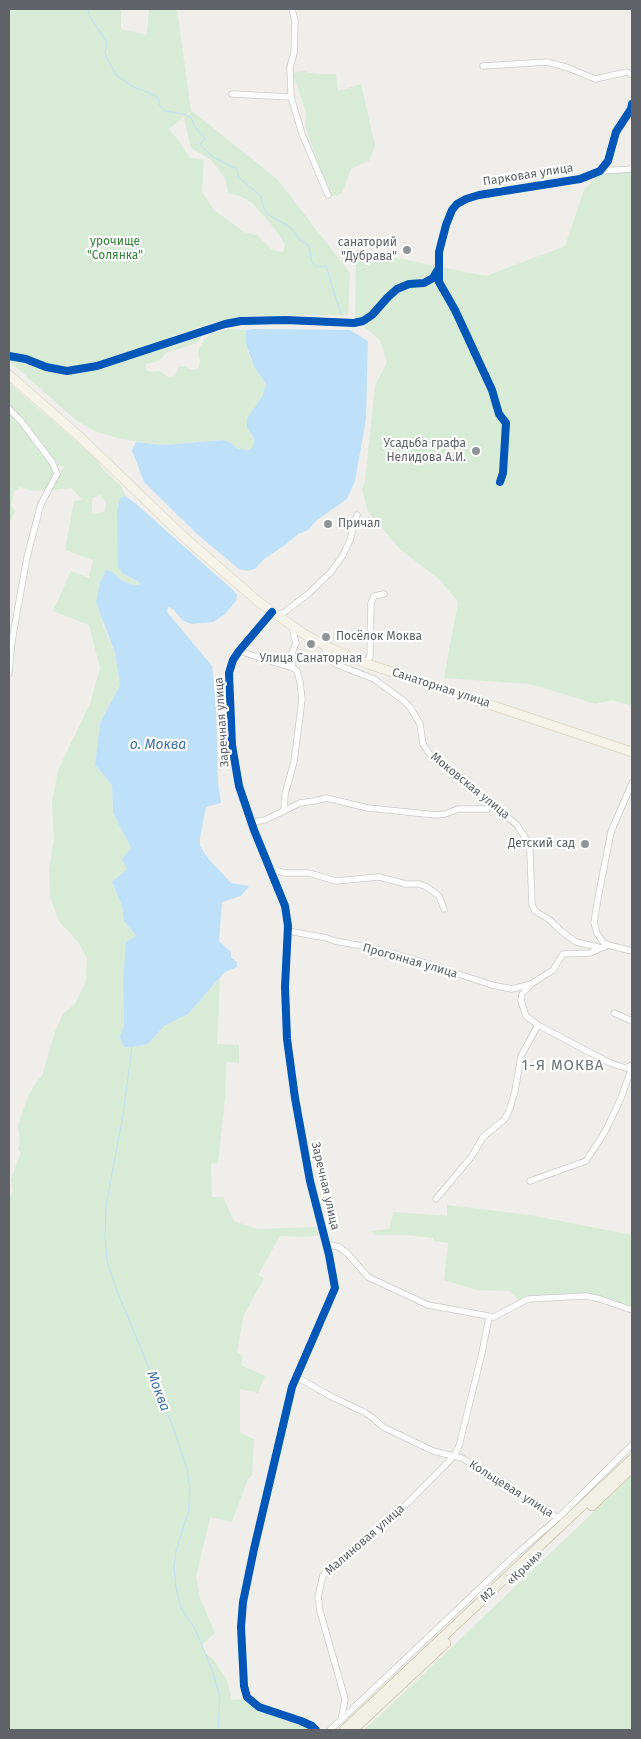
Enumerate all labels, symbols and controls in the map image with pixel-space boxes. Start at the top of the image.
street label: Парковая улица [482,161,574,189]
park label: урочище "Солянка" [87,235,143,263]
place label: санаторий "Дубрава" [338,236,397,264]
marker: санаторий "Дубрава" [401,244,413,256]
place label: Усадьба графа Нелидова А.И. [384,437,466,465]
marker: Усадьба графа Нелидова А.И. [470,445,482,457]
place label: Причал [338,517,380,531]
marker: Причал [322,518,334,530]
place label: Посёлок Моква [336,630,422,644]
marker: Посёлок Моква [320,631,332,643]
marker: Улица Санаторная [305,638,317,650]
place label: Улица Санаторная [260,652,362,666]
street label: Санаторная улица [390,665,492,711]
street label: Заречная улица [212,677,232,767]
water label: о. Моква [130,737,186,753]
street label: Моковская улица [427,750,513,822]
place label: Детский сад [508,837,575,851]
marker: Детский сад [579,838,591,850]
street label: Прогонная улица [361,941,459,981]
district label: 1-Я МОКВА [520,1057,606,1075]
street label: Заречная улица [308,1141,342,1231]
water label: Моква [143,1369,173,1413]
street label: Кольцевая улица [466,1457,556,1521]
street label: Малиновая улица [322,1502,408,1578]
street label: «Крым» [504,1547,546,1589]
street label: М2 [478,1585,498,1605]

